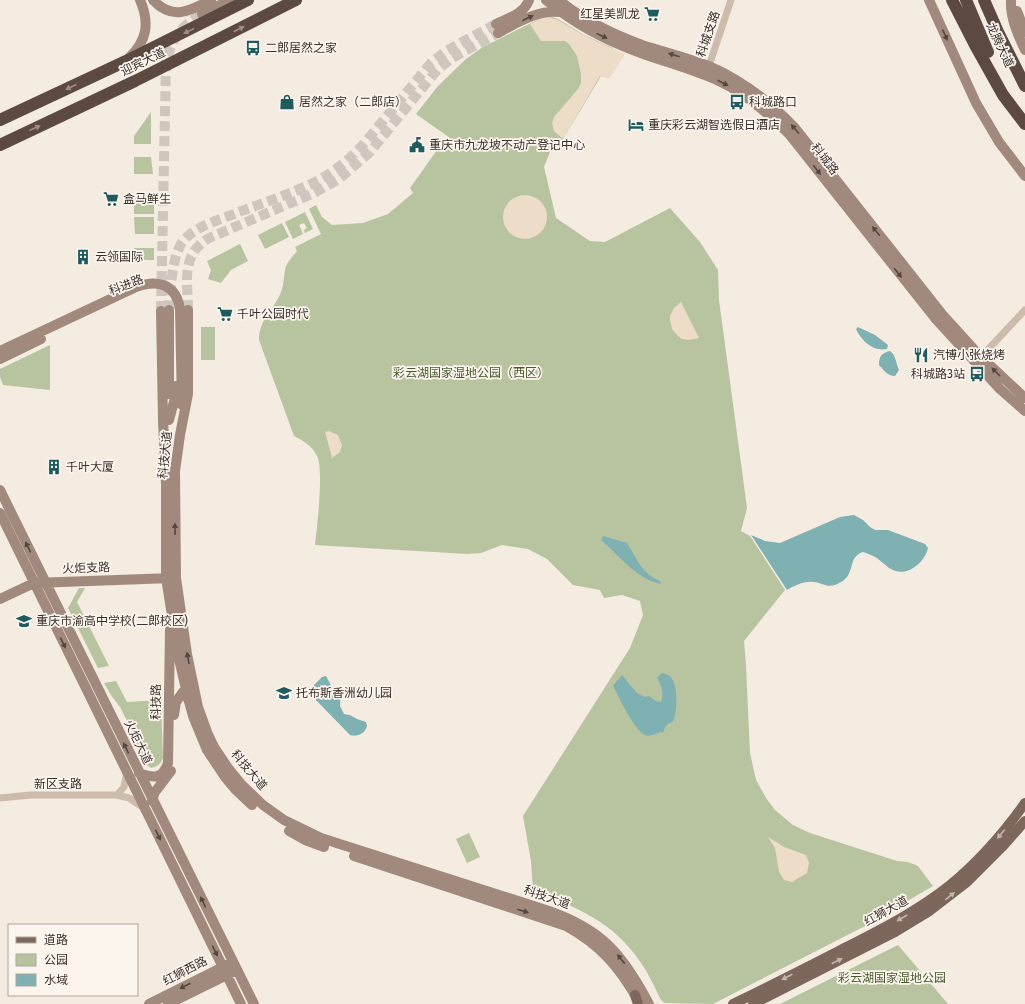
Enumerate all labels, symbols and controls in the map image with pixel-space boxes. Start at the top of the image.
supermarket icon: 红星美凯龙 [643,5,661,23]
place label: 红星美凯龙 [580,7,640,21]
street label: 科城支路 [694,9,722,59]
one-way arrow [522,15,533,21]
street label: 龙腾大道 [984,20,1016,70]
one-way arrow [233,26,245,32]
one-way arrow [183,27,194,34]
one-way arrow [942,30,948,41]
one-way arrow [596,33,608,39]
bus stop icon: 二郎居然之家 [244,39,262,57]
place label: 二郎居然之家 [265,41,337,55]
street label: 迎宾大道 [118,45,168,79]
one-way arrow [668,52,680,58]
one-way arrow [717,80,729,86]
one-way arrow [66,84,77,90]
shop icon: 居然之家（二郎店） [278,93,296,111]
bus stop icon: 科城路口 [728,93,746,111]
place label: 居然之家（二郎店） [299,95,407,109]
place label: 科城路口 [749,95,797,109]
hotel icon: 重庆彩云湖智选假日酒店 [627,116,645,134]
place label: 重庆彩云湖智选假日酒店 [648,118,780,132]
one-way arrow [791,123,800,134]
one-way arrow [30,125,41,131]
public building icon: 重庆市九龙坡不动产登记中心 [408,136,426,154]
place label: 重庆市九龙坡不动产登记中心 [429,138,585,152]
street label: 科城路 [808,141,842,177]
one-way arrow [813,165,822,176]
supermarket icon: 盒马鲜生 [102,190,120,208]
place label: 盒马鲜生 [123,192,171,206]
one-way arrow [871,225,880,236]
building icon: 云领国际 [74,248,92,266]
place label: 云领国际 [95,250,143,264]
one-way arrow [893,267,902,278]
street label: 科进路 [107,272,145,298]
supermarket icon: 千叶公园时代 [216,305,234,323]
place label: 千叶公园时代 [237,307,309,321]
restaurant icon: 汽博小张烧烤 [912,346,930,364]
place label: 汽博小张烧烤 [933,348,1005,362]
bus stop icon: 科城路3站 [968,365,986,383]
park label: 彩云湖国家湿地公园（西区） [393,366,549,380]
place label: 科城路3站 [911,367,965,381]
one-way arrow [991,367,1001,377]
street label: 科技大道 [156,430,174,480]
building icon: 千叶大厦 [45,458,63,476]
place label: 千叶大厦 [66,460,114,474]
one-way arrow [172,523,179,535]
one-way arrow [25,542,31,553]
street label: 火炬支路 [62,560,110,576]
school or university icon: 重庆市渝高中学校(二郎校区) [15,612,33,630]
place label: 重庆市渝高中学校(二郎校区) [36,614,188,628]
one-way arrow [60,637,67,648]
one-way arrow [185,652,191,665]
street label: 科技路 [149,684,163,720]
school or university icon: 托布斯香洲幼儿园 [275,684,293,702]
place label: 托布斯香洲幼儿园 [296,686,392,700]
street label: 火炬大道 [121,717,155,767]
one-way arrow [123,743,129,754]
street label: 科技大道 [228,747,270,793]
street label: 新区支路 [34,777,82,791]
one-way arrow [155,829,161,840]
one-way arrow [997,829,1006,839]
street label: 科技大道 [522,883,572,911]
one-way arrow [944,892,955,901]
street label: 红狮大道 [862,893,910,929]
one-way arrow [200,897,206,908]
one-way arrow [517,908,529,914]
one-way arrow [896,914,908,921]
legend [8,924,138,996]
text: 道路 [44,933,68,947]
one-way arrow [212,946,218,957]
text: 公园 [44,953,68,967]
street label: 红狮西路 [160,954,210,988]
one-way arrow [617,954,626,965]
one-way arrow [832,958,843,964]
park label: 彩云湖国家湿地公园 [838,971,946,985]
text: 水域 [44,973,68,987]
one-way arrow [781,974,793,980]
one-way arrow [180,983,191,989]

